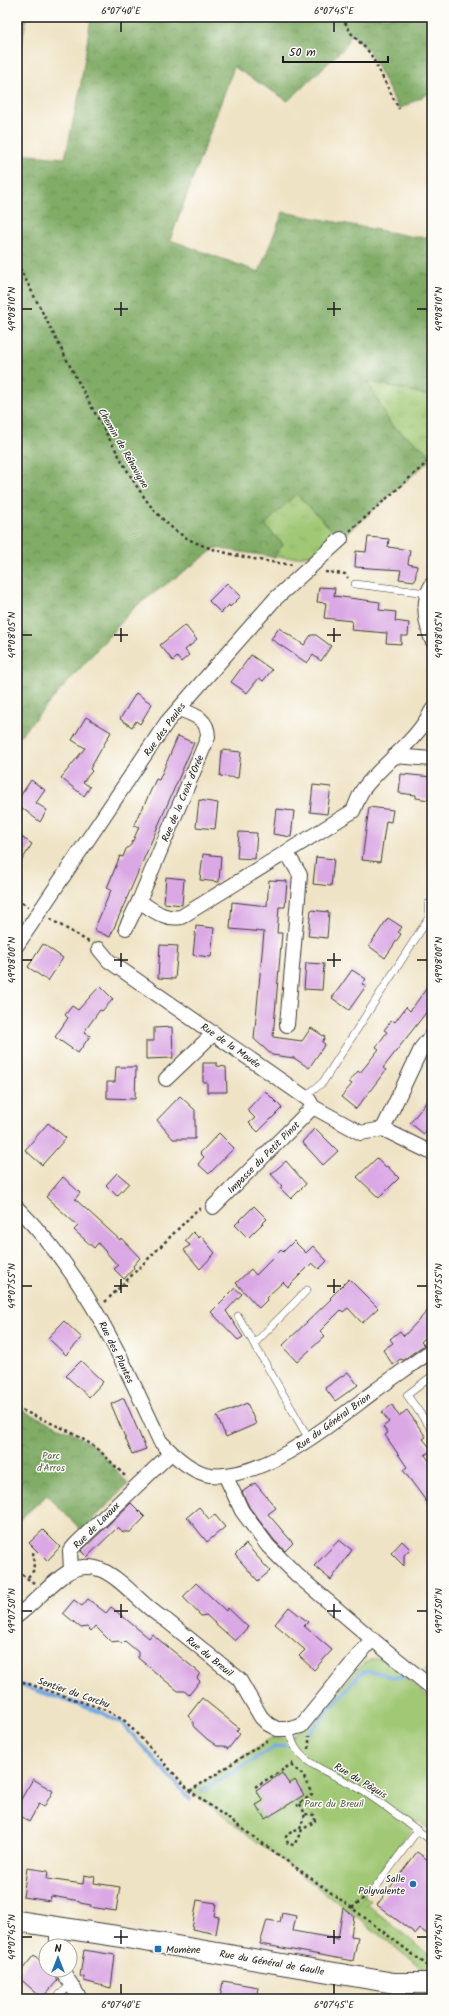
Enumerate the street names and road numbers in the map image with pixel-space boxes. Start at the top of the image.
street label: Chemin de Réhavigne [94,405,153,492]
street label: Rue des Paules [140,699,190,760]
street label: Rue de la Croix d'Orée [157,752,209,844]
street label: Rue de la Mouée [197,1019,264,1073]
street label: Impasse du Petit Pinot [224,1118,304,1198]
street label: Rue des Plantes [94,1319,138,1387]
street label: Rue du Général Brion [293,1389,375,1455]
street label: Rue de Lavaux [70,1498,124,1553]
street label: Rue du Breuil [182,1633,237,1681]
street label: Sentier du Corchu [35,1673,112,1713]
street label: Rue du Pâquis [331,1759,391,1803]
street label: Rue du Général de Gaulle [218,1946,326,1980]

